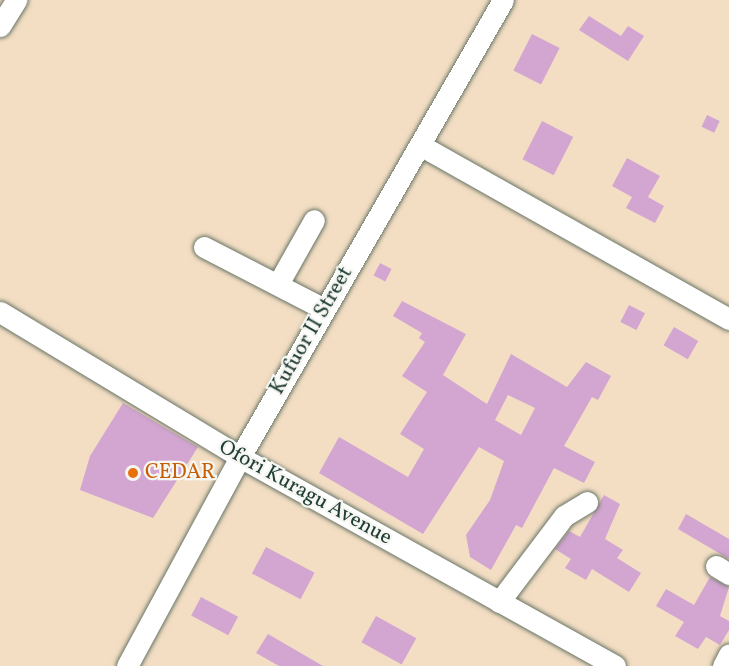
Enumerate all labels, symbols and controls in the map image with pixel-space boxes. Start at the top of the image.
street label: Kufuor II Street [265,263,359,399]
street label: Ofori Kuragu Avenue [214,435,396,551]
place label: CEDAR [145,460,215,486]
marker: CEDAR [126,466,140,480]

